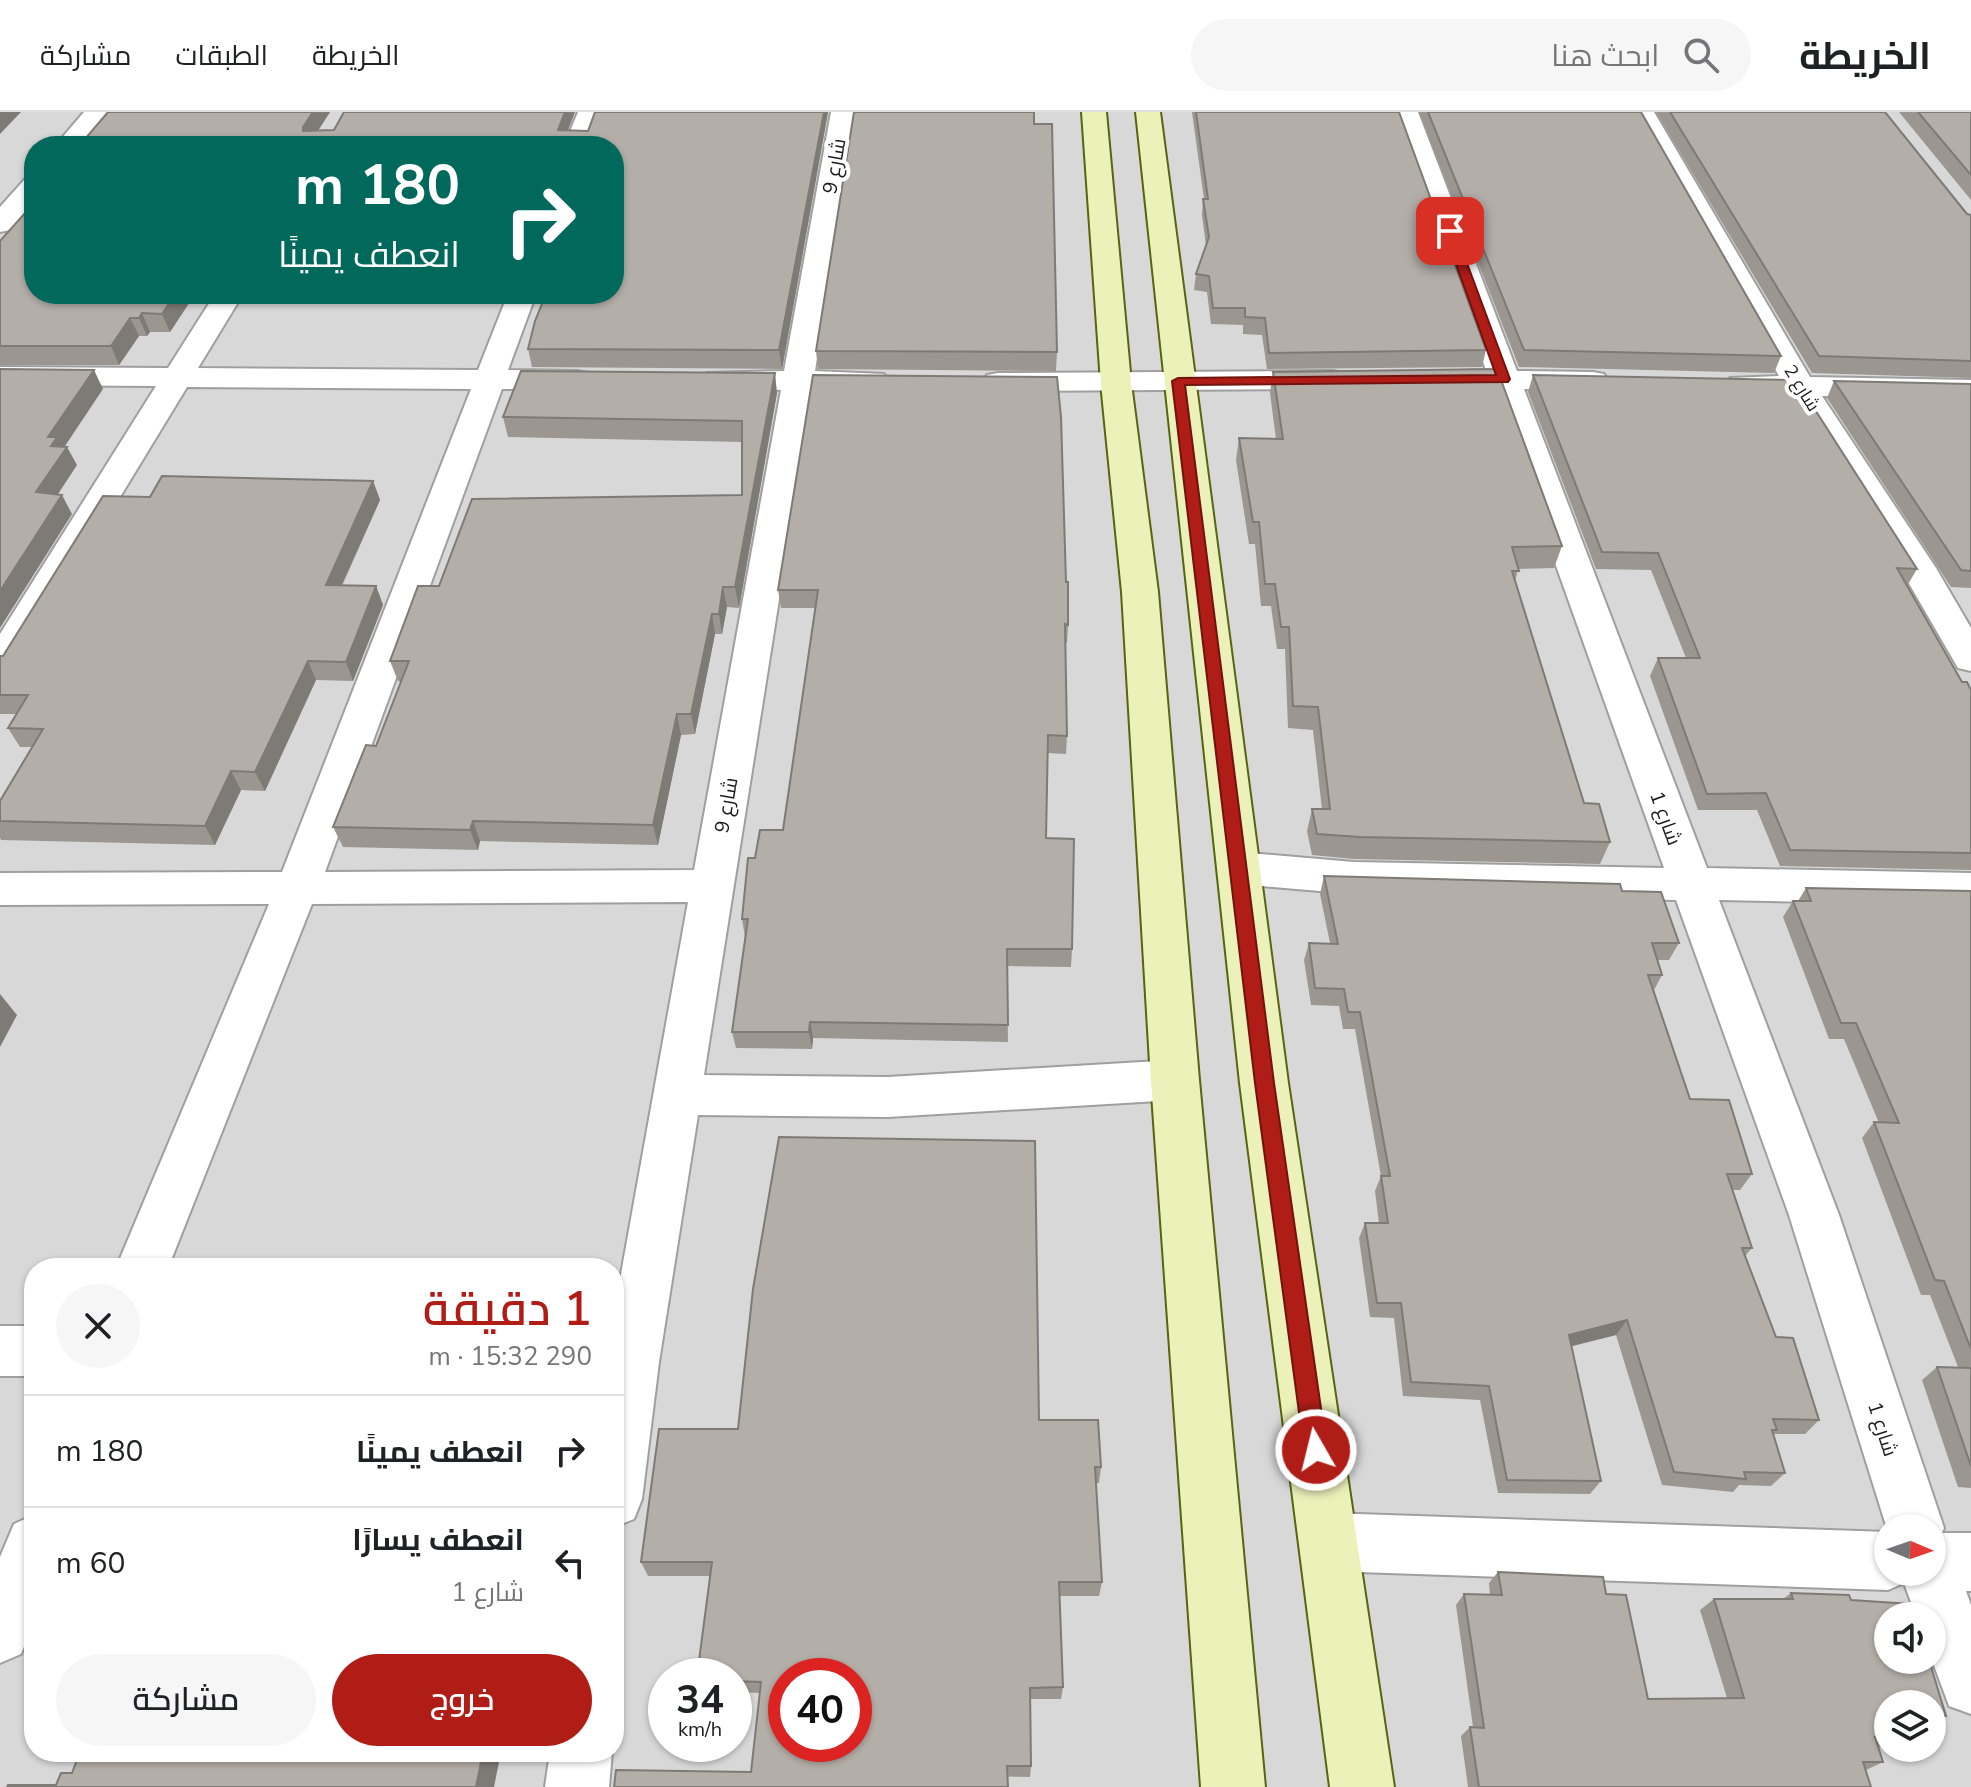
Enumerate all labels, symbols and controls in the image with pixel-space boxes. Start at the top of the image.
search box [1191,19,1751,91]
text: الخريطة [1799,31,1931,82]
icon: search [1679,33,1723,77]
text: ابحث هنا [1551,36,1659,77]
text: مشاركة [40,37,131,75]
text: الطبقات [175,37,268,75]
text: الخريطة [312,37,399,75]
street label: شارع 9 [816,136,853,196]
text: 180 m [295,147,460,224]
icon: right [488,168,592,272]
pin [1416,197,1484,265]
icon: arrive [1428,209,1472,253]
text: انعطف يمينًا [278,231,460,280]
street label: شارع 2 [1778,360,1826,416]
street label: شارع 9 [708,775,745,835]
street label: شارع 1 [1643,787,1688,849]
text: 1 دقيقة [423,1276,592,1342]
button: close [56,1284,140,1368]
text: 290 m · 15:32 [429,1339,592,1374]
street label: شارع 1 [1861,1398,1904,1460]
position arrow [1274,1408,1358,1492]
icon: right [548,1429,592,1473]
text: 180 m [56,1431,143,1472]
text: انعطف يمينًا [356,1432,524,1473]
north arrow [1874,1514,1946,1586]
map controls [1874,1514,1946,1762]
text: انعطف يسارًا [352,1520,524,1561]
icon: left [548,1541,592,1585]
text: 60 m [56,1543,125,1584]
text: شارع 1 [451,1575,524,1610]
button: sound [1874,1602,1946,1674]
button: مشاركة [56,1654,316,1746]
button: خروج [332,1654,592,1746]
speed limit sign: 40 [768,1658,872,1762]
text: 34 [676,1673,724,1727]
button: layers [1874,1690,1946,1762]
text: km/h [678,1716,722,1743]

